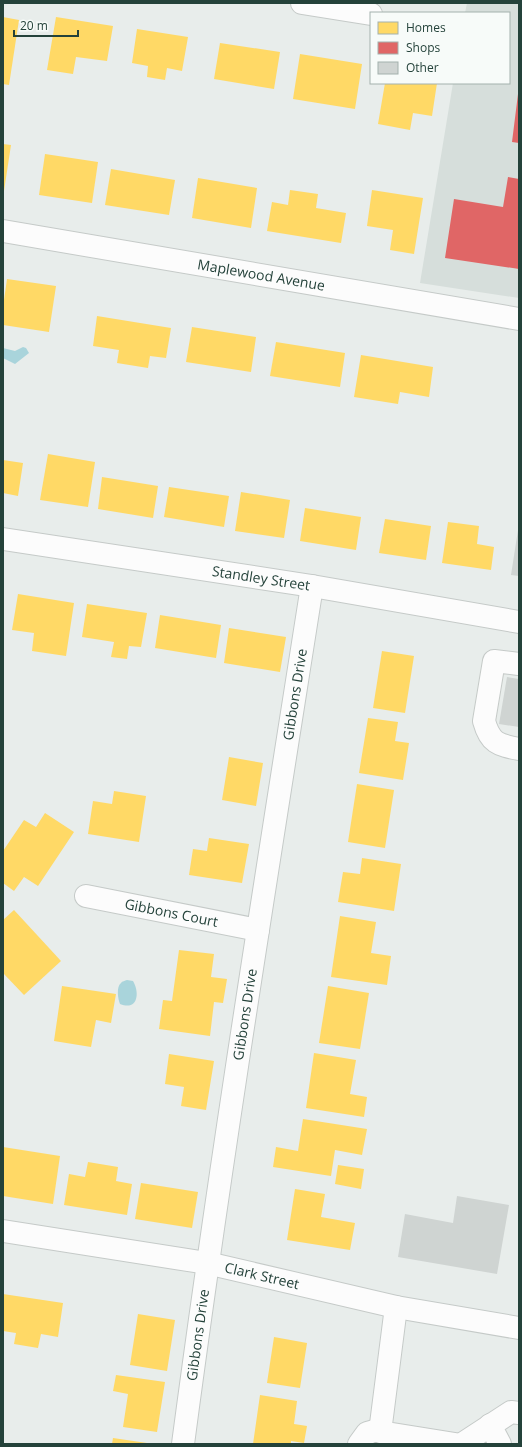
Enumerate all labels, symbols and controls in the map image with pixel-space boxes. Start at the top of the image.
scale bar [14,12,78,38]
legend [370,12,510,84]
text: 20 m [20,17,48,34]
text: Homes [406,19,446,36]
text: Shops [406,39,441,56]
text: Other [406,59,439,76]
street label: Maplewood Avenue [196,254,327,295]
street label: Standley Street [211,561,311,595]
street label: Gibbons Drive [278,647,311,742]
street label: Gibbons Court [123,894,220,931]
street label: Gibbons Drive [228,967,261,1062]
street label: Clark Street [223,1257,301,1293]
street label: Gibbons Drive [182,1288,213,1382]

